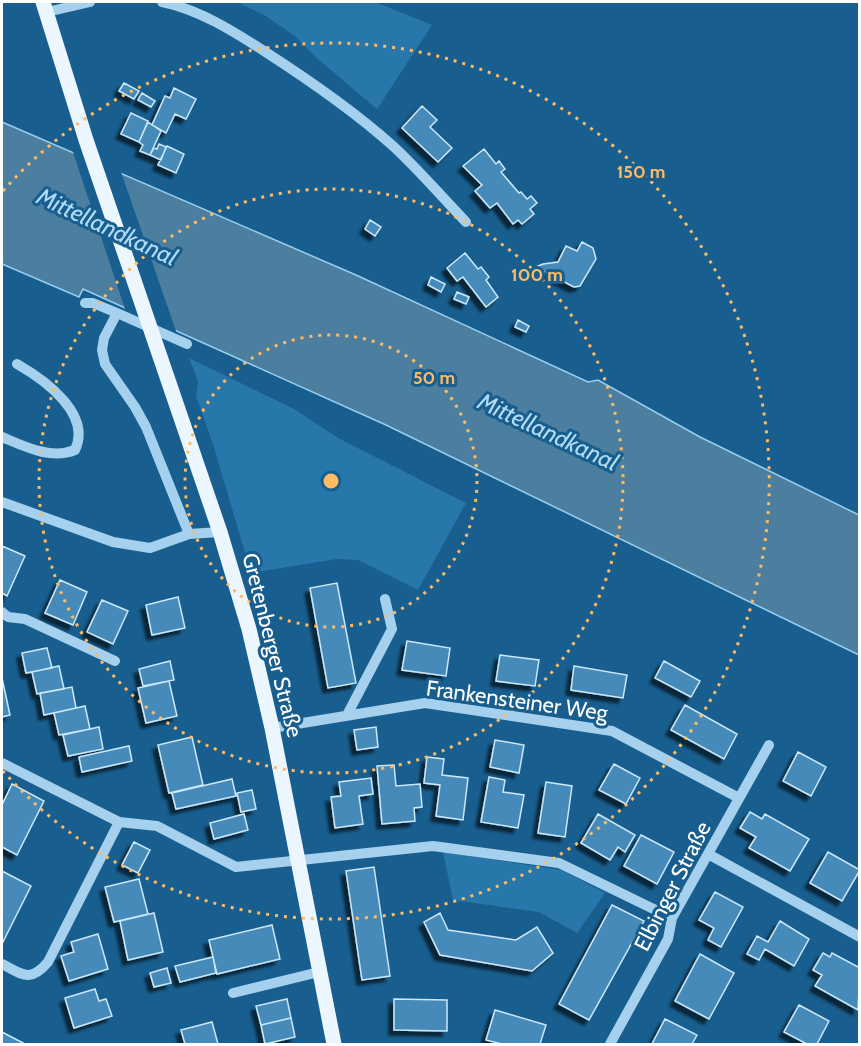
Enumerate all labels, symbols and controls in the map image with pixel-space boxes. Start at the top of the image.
text: 150 m [617,161,665,183]
water label: Mittellandkanal [31,181,182,272]
text: 100 m [511,264,563,286]
text: 50 m [413,367,455,389]
water label: Mittellandkanal [472,386,623,477]
centre of rings [321,471,341,491]
street label: Gretenberger Straße [237,550,308,740]
street label: Frankensteiner Weg [424,674,611,727]
street label: Elbinger Straße [628,817,717,956]

